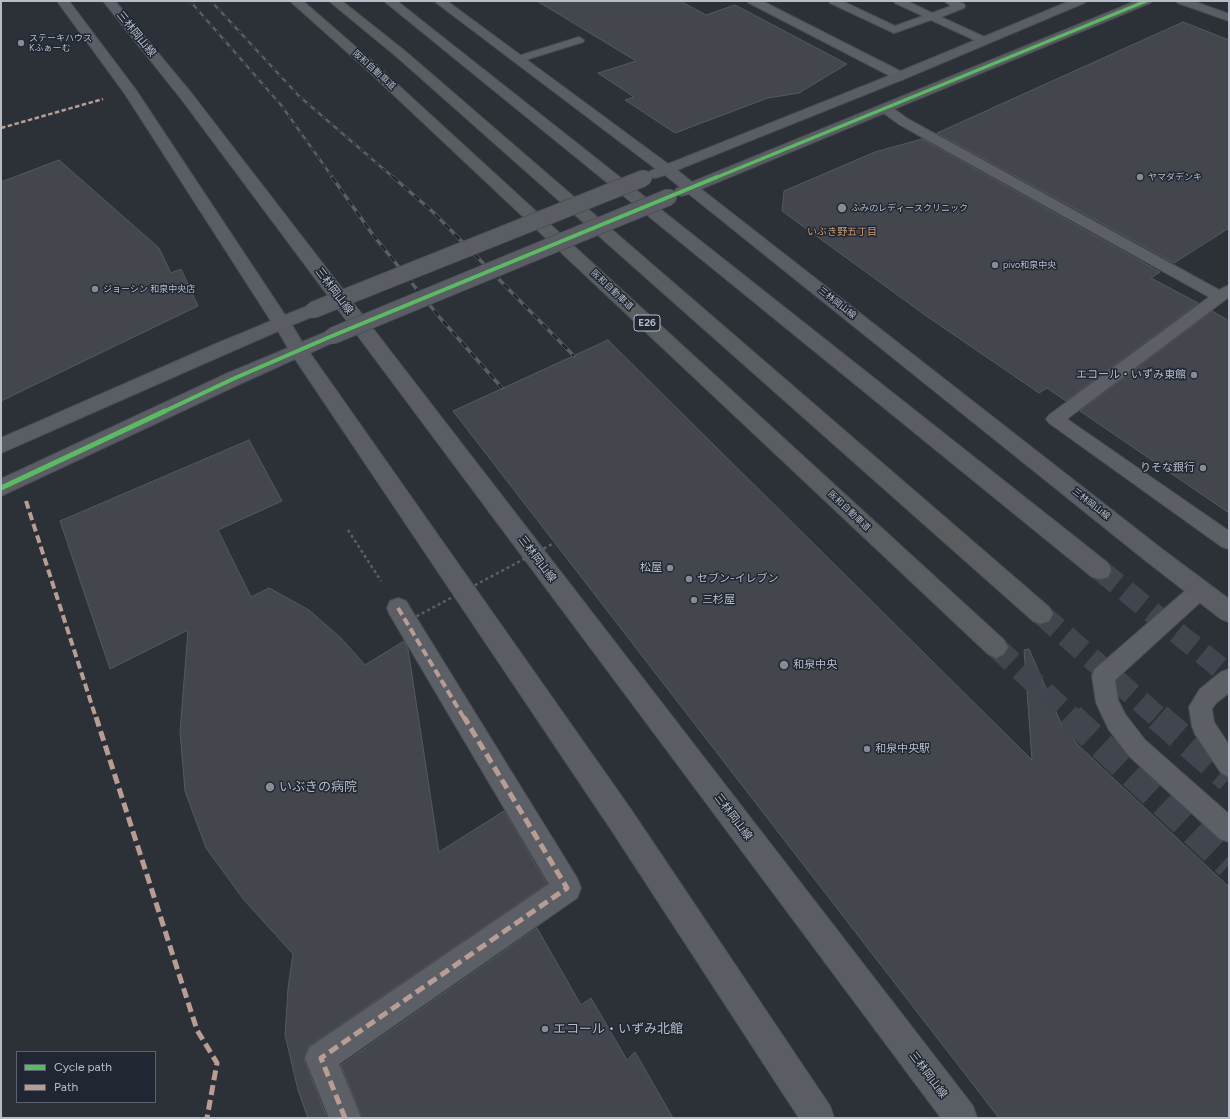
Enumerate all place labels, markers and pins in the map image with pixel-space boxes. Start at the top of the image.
place label: ステーキハウス Kふぁーむ [29,33,92,54]
marker: ステーキハウス Kふぁーむ [16,38,26,48]
marker: ヤマダデンキ [1135,172,1145,182]
place label: ヤマダデンキ [1148,172,1202,182]
marker: ふみのレディースクリニック [836,202,848,214]
place label: ふみのレディースクリニック [851,203,968,213]
marker: pivo和泉中央 [990,260,1000,270]
place label: pivo和泉中央 [1003,260,1056,270]
marker: ジョーシン 和泉中央店 [90,284,100,294]
place label: ジョーシン 和泉中央店 [103,284,195,294]
place label: エコール・いずみ東館 [1076,368,1186,382]
marker: エコール・いずみ東館 [1189,370,1199,380]
place label: りそな銀行 [1140,461,1195,475]
marker: りそな銀行 [1198,463,1208,473]
place label: 松屋 [640,561,662,575]
marker: 松屋 [665,563,675,573]
place label: セブン-イレブン [697,572,779,586]
marker: セブン-イレブン [684,574,694,584]
place label: 三杉屋 [702,593,735,607]
marker: 三杉屋 [689,595,699,605]
place label: 和泉中央 [793,658,837,672]
marker: 和泉中央 [778,659,790,671]
place label: 和泉中央駅 [875,742,930,756]
marker: 和泉中央駅 [862,744,872,754]
place label: いぶきの病院 [279,779,357,795]
marker: いぶきの病院 [264,781,276,793]
place label: エコール・いずみ北館 [553,1021,683,1037]
marker: エコール・いずみ北館 [540,1024,550,1034]

